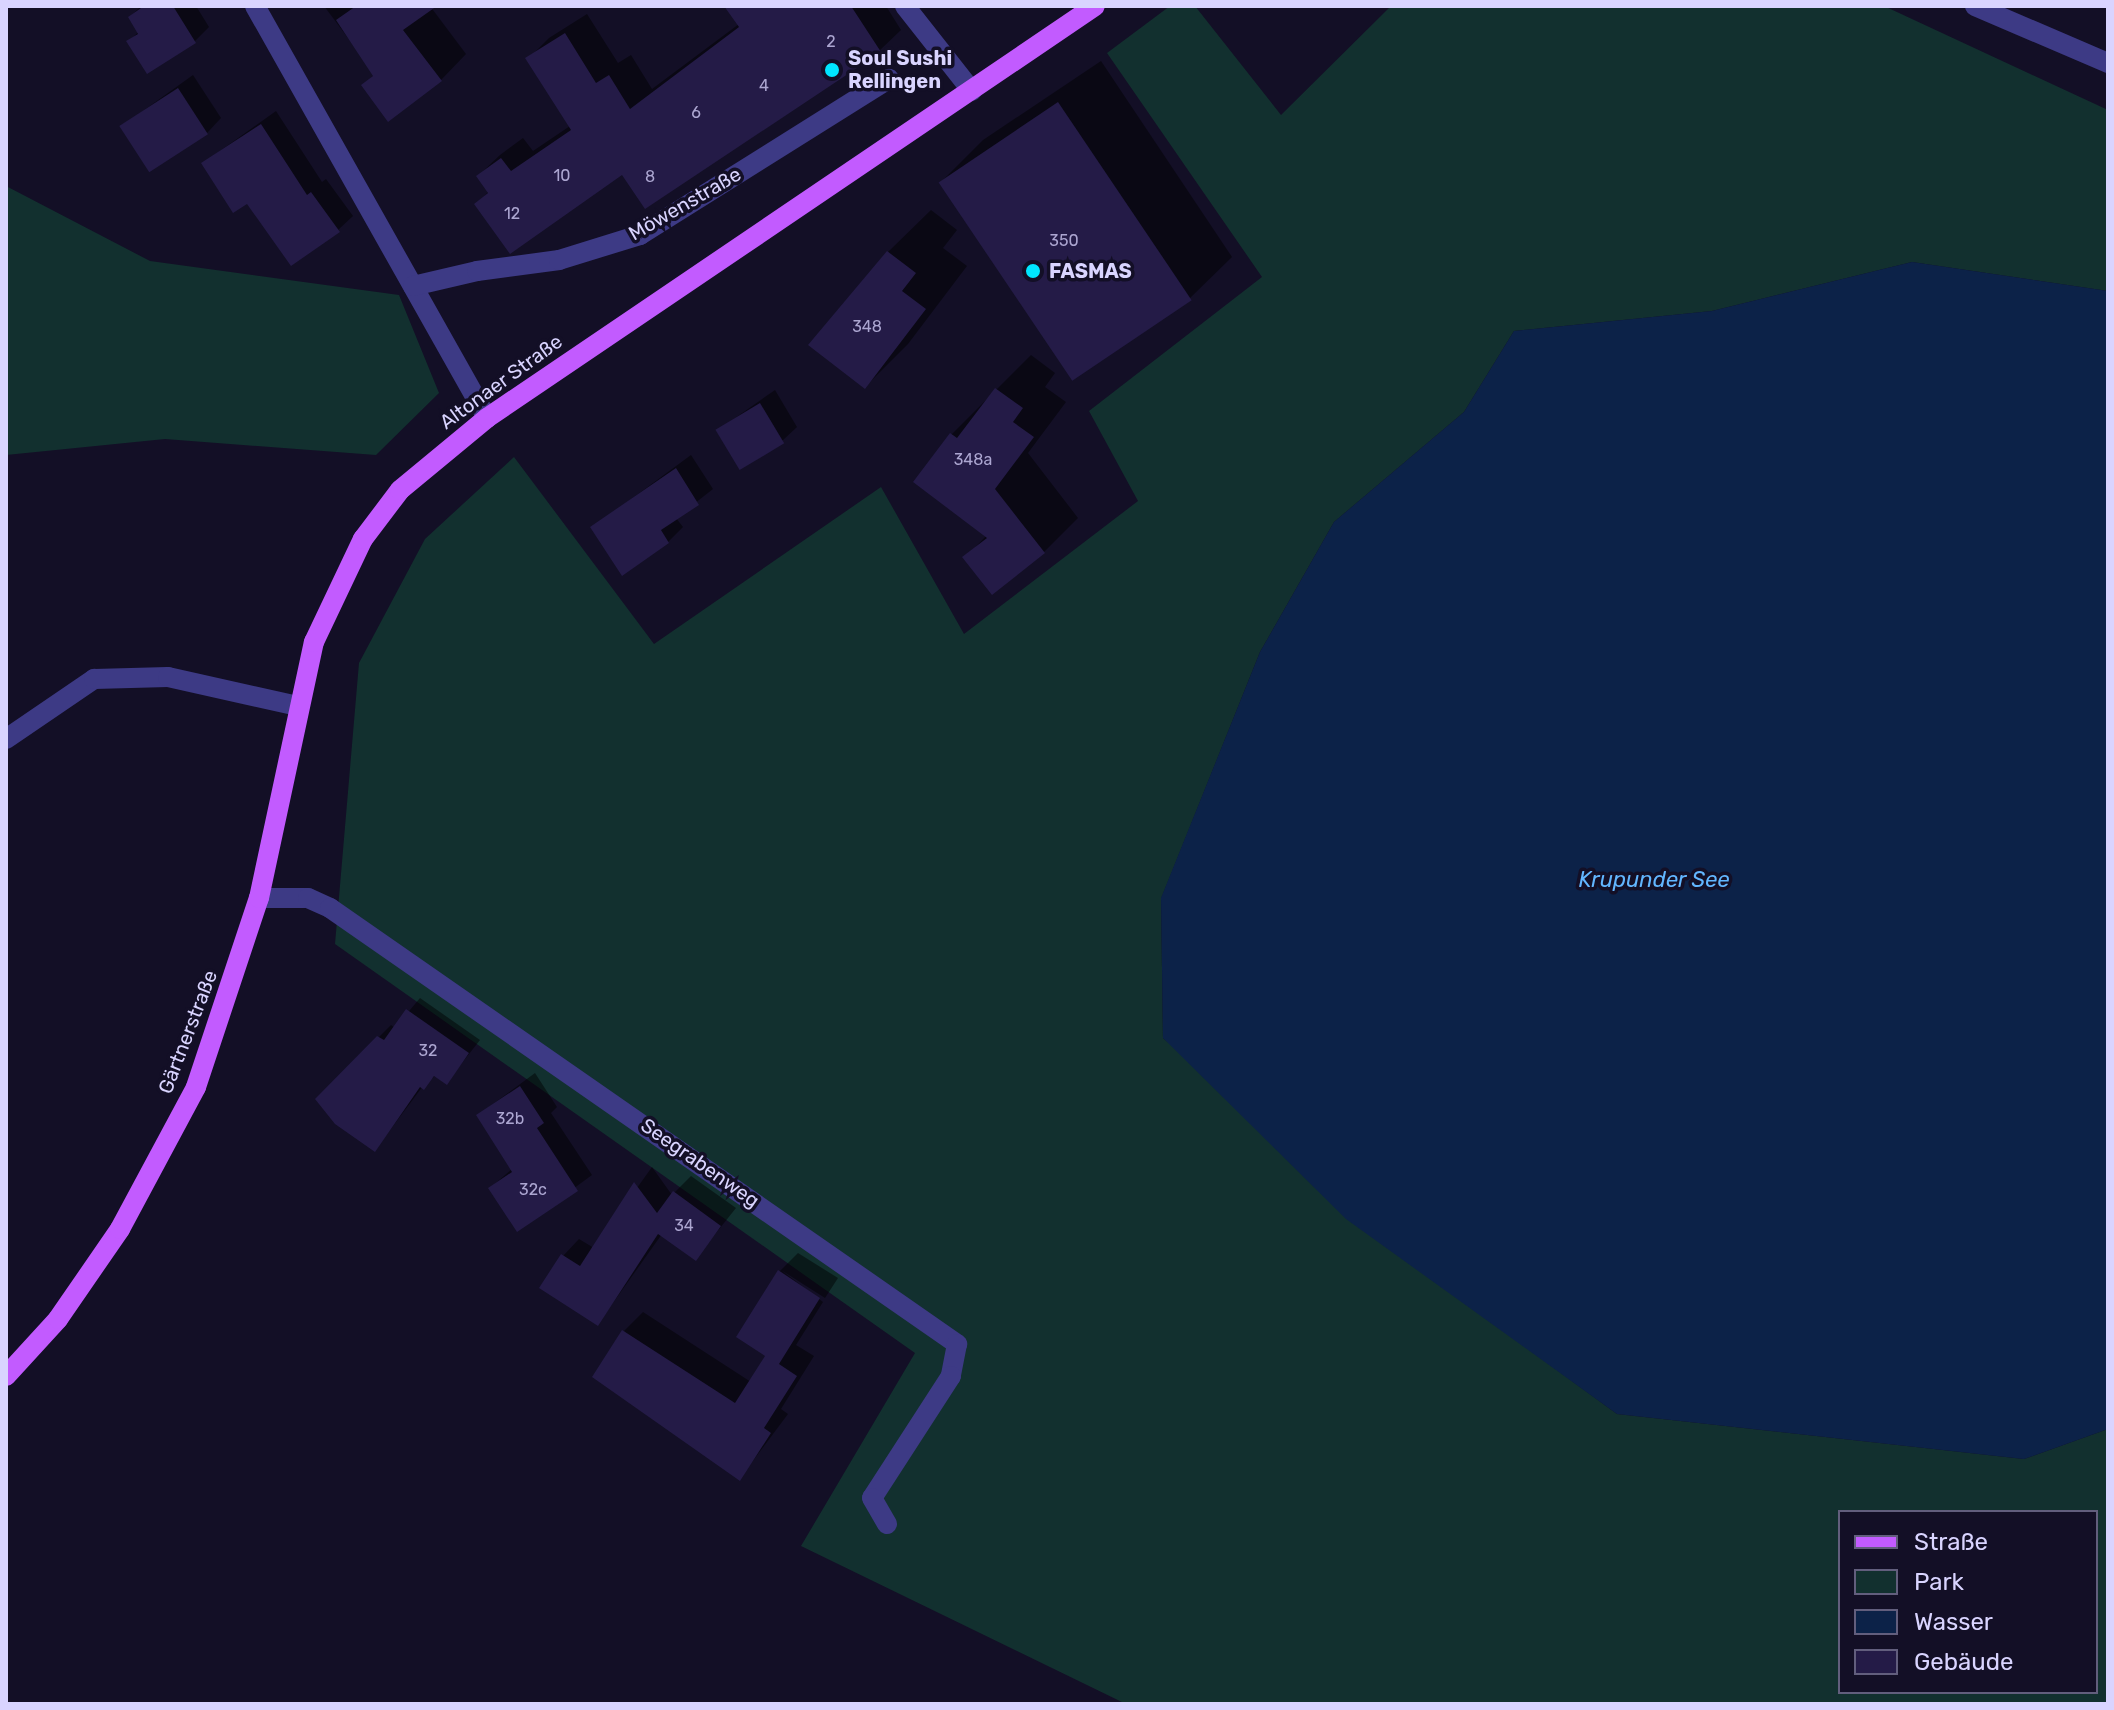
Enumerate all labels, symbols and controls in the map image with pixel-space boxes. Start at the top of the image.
house number: 2 [826,32,836,52]
place label: Soul Sushi Rellingen [848,46,952,93]
marker: Soul Sushi Rellingen [823,61,841,79]
house number: 4 [759,76,769,96]
house number: 6 [691,103,701,123]
street label: Möwenstraße [625,162,745,246]
house number: 10 [553,166,571,186]
house number: 8 [645,167,655,187]
house number: 12 [504,204,520,224]
house number: 350 [1049,231,1079,251]
place label: FASMAS [1049,259,1132,283]
marker: FASMAS [1024,262,1042,280]
house number: 348 [852,317,882,337]
street label: Altonaer Straße [435,329,567,435]
house number: 348a [954,450,992,470]
water label: Krupunder See [1578,867,1730,893]
street label: Gärtnerstraße [153,967,223,1097]
house number: 32 [418,1041,438,1061]
house number: 32b [496,1109,524,1129]
street label: Seegrabenweg [636,1113,764,1213]
house number: 32c [519,1180,547,1200]
house number: 34 [674,1216,694,1236]
legend [1838,1510,2098,1694]
text: Straße [1914,1528,1988,1556]
text: Park [1914,1568,1964,1596]
text: Wasser [1914,1608,1993,1636]
text: Gebäude [1914,1648,2013,1676]

